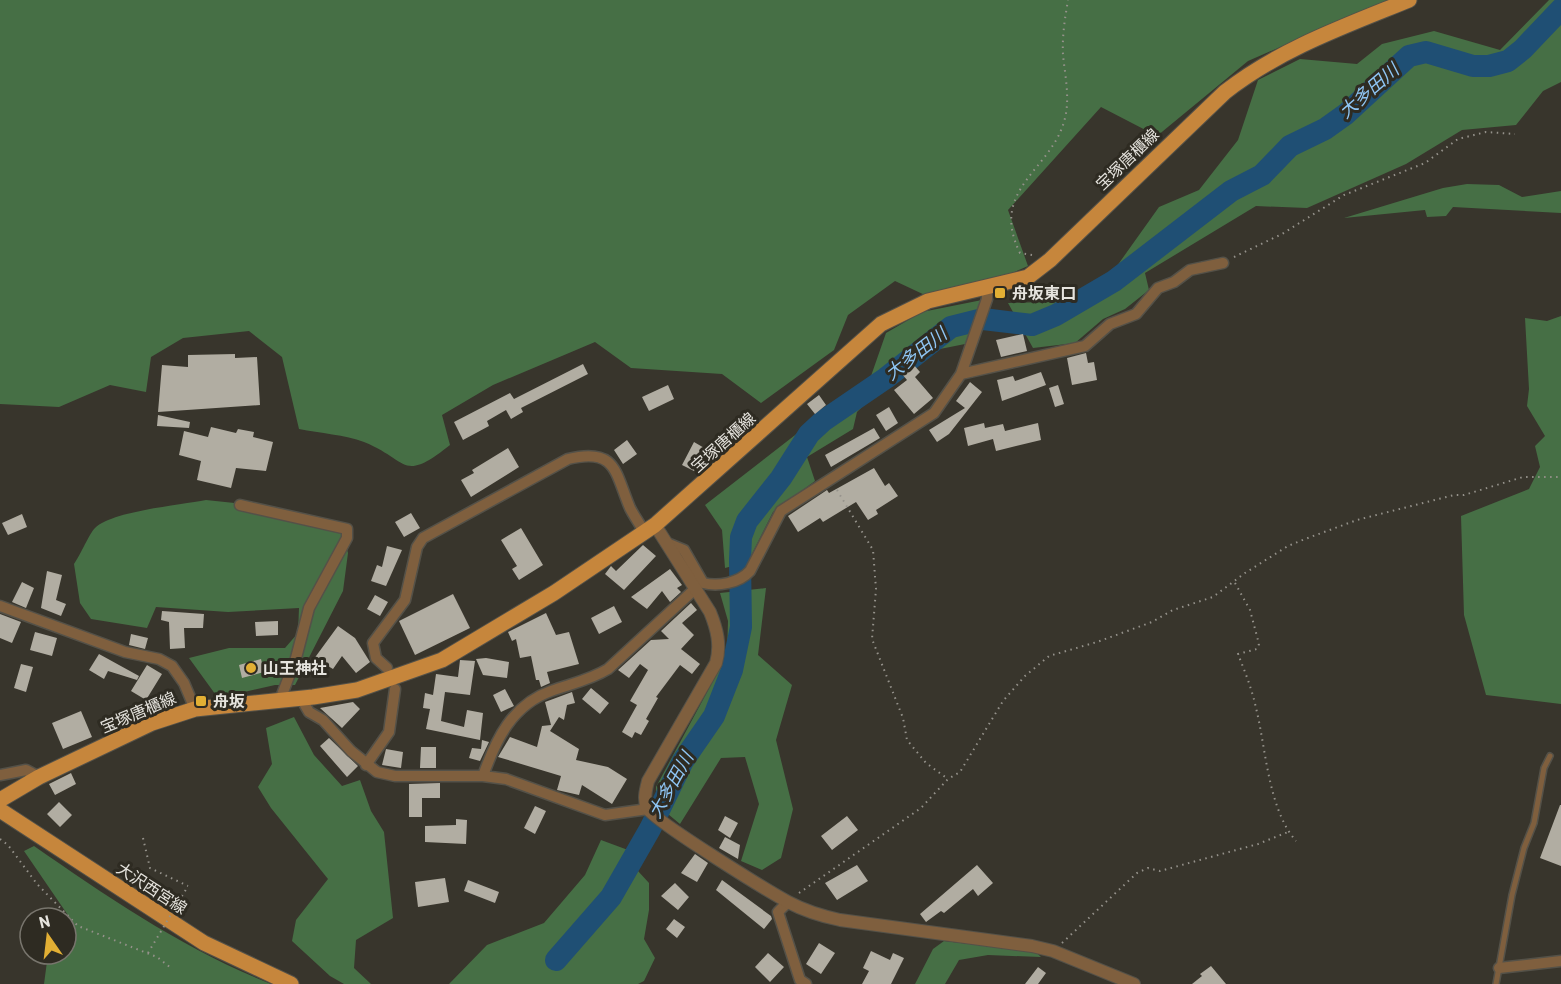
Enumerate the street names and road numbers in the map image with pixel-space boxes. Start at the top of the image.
street label: 宝塚唐櫃線 [1091,124,1162,193]
street label: 宝塚唐櫃線 [687,408,759,475]
street label: 宝塚唐櫃線 [97,687,178,736]
street label: 大沢西宮線 [114,858,191,917]

